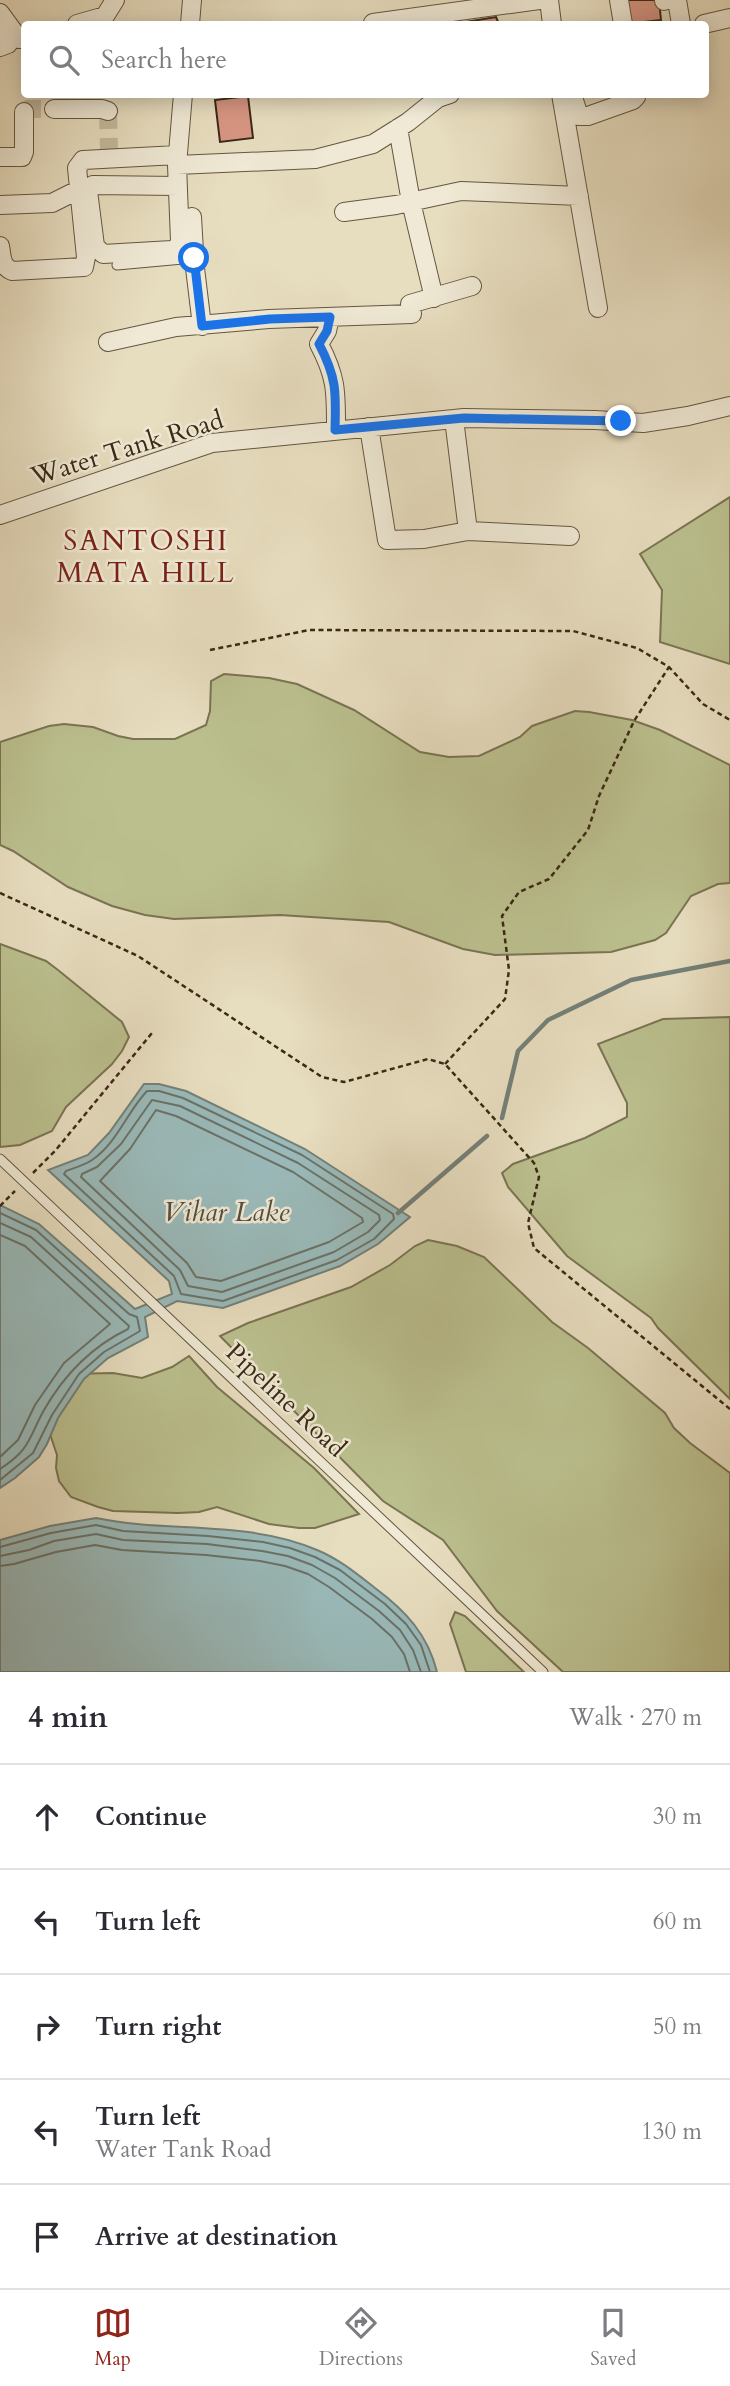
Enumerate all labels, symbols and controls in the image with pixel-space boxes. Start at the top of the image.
search box [21,21,709,98]
icon: search [45,41,83,79]
text: Search here [101,42,227,77]
route start [178,242,209,273]
street label: Water Tank Road [26,402,228,494]
route end [605,405,636,436]
district label: SANTOSHI MATA HILL [56,522,236,592]
water label: Vihar Lake [163,1193,289,1231]
street label: Pipeline Road [218,1335,354,1465]
text: 4 min [28,1697,108,1738]
text: Walk · 270 m [569,1702,702,1733]
icon: ahead [28,1798,66,1836]
text: Continue [95,1799,207,1834]
text: 30 m [653,1801,702,1832]
icon: left [28,1903,66,1941]
text: Turn left [95,1904,200,1939]
text: 60 m [653,1906,702,1937]
icon: right [28,2008,66,2046]
text: Turn right [95,2009,222,2044]
text: 50 m [653,2011,702,2042]
text: Turn left [95,2099,200,2134]
icon: left [28,2113,66,2151]
text: 130 m [641,2116,702,2147]
text: Water Tank Road [95,2134,272,2165]
icon: arrive [28,2218,66,2256]
text: Arrive at destination [95,2219,338,2254]
tab: Map [94,2304,132,2372]
tab: Directions [319,2304,403,2372]
tab: Saved [590,2304,636,2372]

